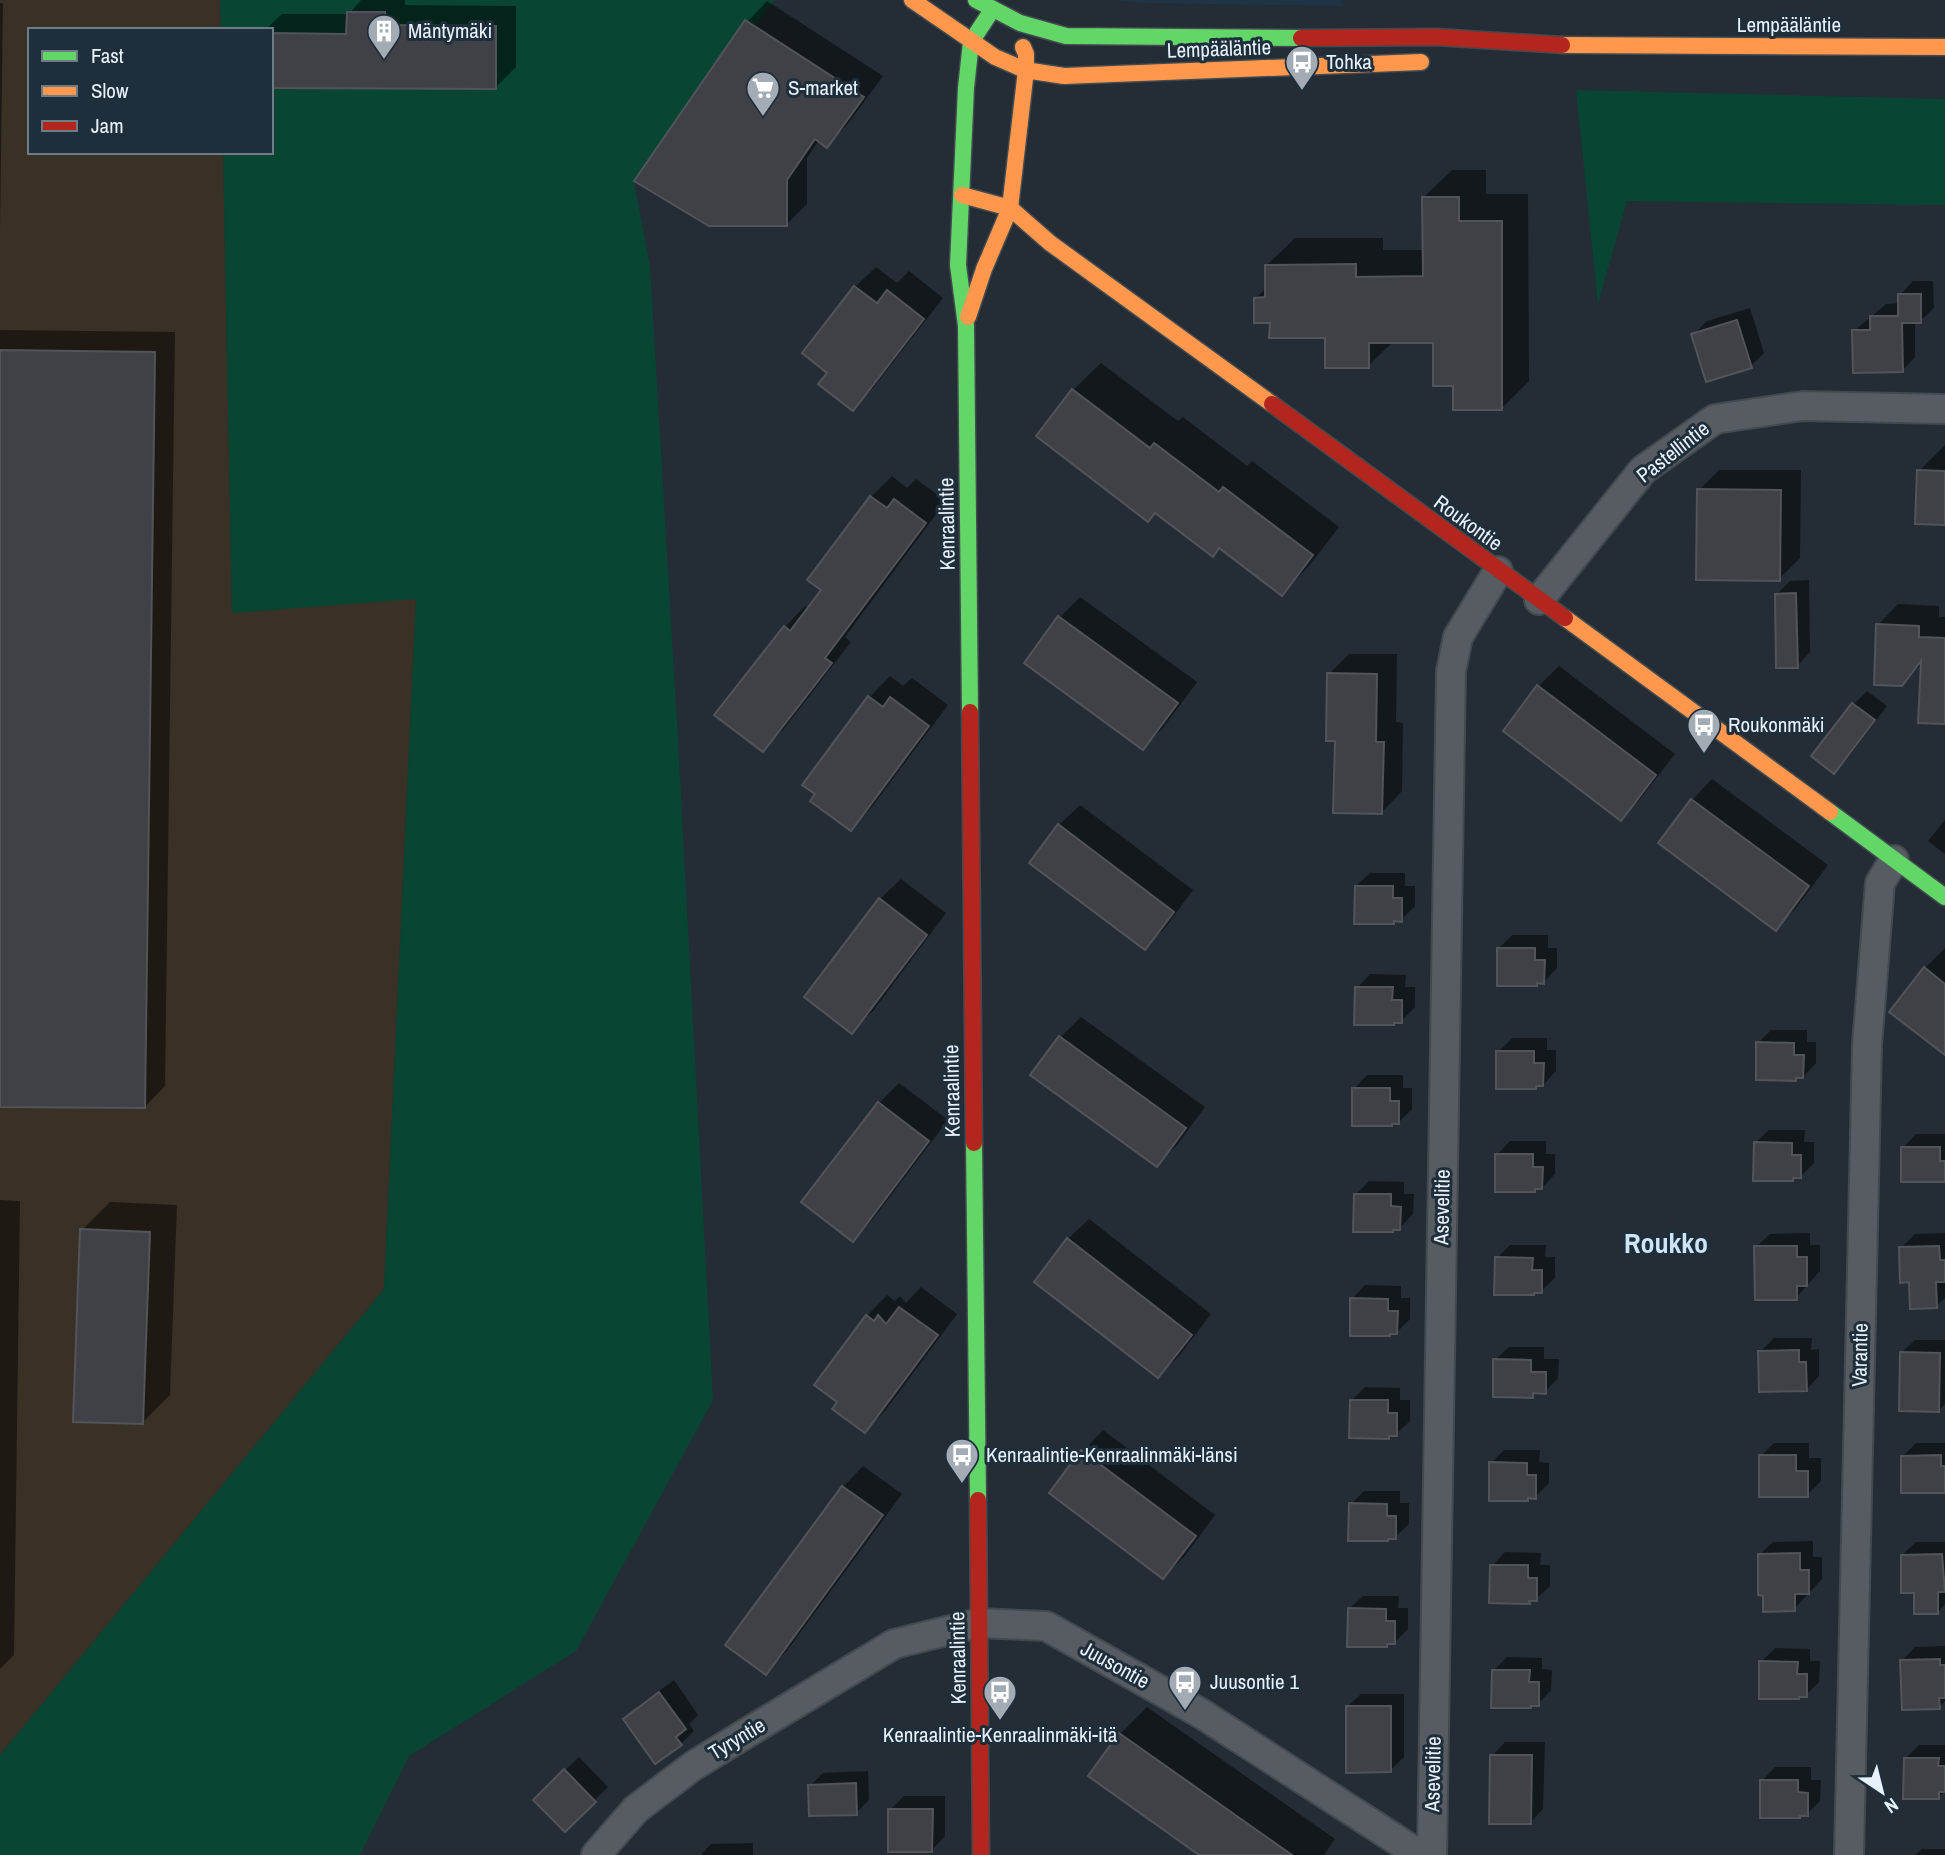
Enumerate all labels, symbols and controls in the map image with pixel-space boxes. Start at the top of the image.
street label: Lempääläntie [1737,10,1841,39]
building icon: Mäntymäki [365,12,403,61]
place label: Mäntymäki [408,16,492,45]
legend [28,28,273,154]
street label: Lempääläntie [1166,32,1272,65]
text: Fast [91,41,124,70]
bus stop icon: Tohka [1283,43,1321,92]
place label: Tohka [1326,47,1372,76]
supermarket icon: S-market [744,69,782,118]
place label: S-market [788,73,858,102]
text: Slow [91,76,129,105]
text: Jam [91,111,124,140]
street label: Pastellintie [1630,414,1715,489]
street label: Kenraalintie [931,477,962,571]
street label: Roukontie [1428,488,1509,557]
bus stop icon: Roukonmäki [1685,706,1723,755]
place label: Roukonmäki [1728,710,1825,739]
street label: Kenraalintie [936,1044,967,1138]
street label: Asevelitie [1426,1169,1457,1246]
district label: Roukko [1624,1224,1708,1262]
street label: Varantie [1844,1323,1875,1387]
bus stop icon: Kenraalintie-Kenraalinmäki-länsi [943,1436,981,1485]
place label: Kenraalintie-Kenraalinmäki-länsi [986,1440,1238,1469]
street label: Kenraalintie [942,1611,973,1705]
street label: Juusontie [1076,1634,1155,1695]
bus stop icon: Juusontie 1 [1166,1663,1204,1712]
place label: Juusontie 1 [1210,1667,1299,1696]
bus stop icon: Kenraalintie-Kenraalinmäki-itä [981,1673,1019,1722]
street label: Tyryntie [703,1710,770,1767]
place label: Kenraalintie-Kenraalinmäki-itä [883,1720,1118,1749]
street label: Asevelitie [1417,1736,1448,1813]
north arrow [1847,1757,1917,1827]
text: N [1880,1792,1904,1820]

